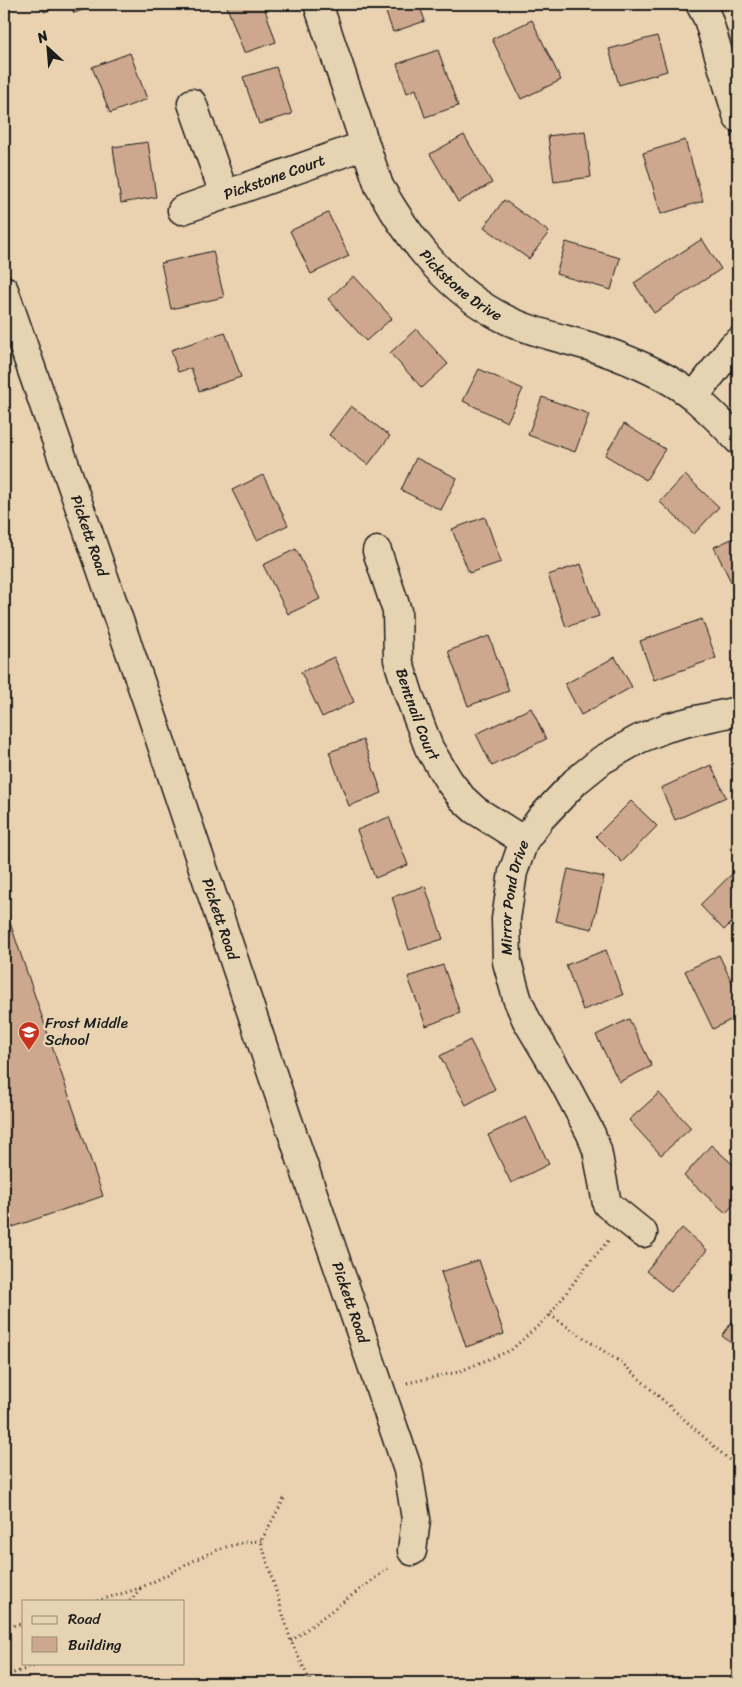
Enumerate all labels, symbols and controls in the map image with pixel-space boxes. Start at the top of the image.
north arrow [22,22,72,72]
text: N [32,23,53,51]
street label: Pickstone Court [220,147,329,207]
street label: Pickstone Drive [413,243,507,328]
street label: Pickett Road [63,491,116,581]
street label: Bentnail Court [388,665,447,767]
street label: Mirror Pond Drive [493,836,536,955]
street label: Pickett Road [194,875,246,964]
place label: Frost Middle School [45,1010,128,1053]
school or university icon: Frost Middle School [17,1020,41,1051]
street label: Pickett Road [324,1258,377,1348]
legend [22,1600,185,1664]
text: Road [68,1606,101,1632]
text: Building [68,1632,122,1658]

